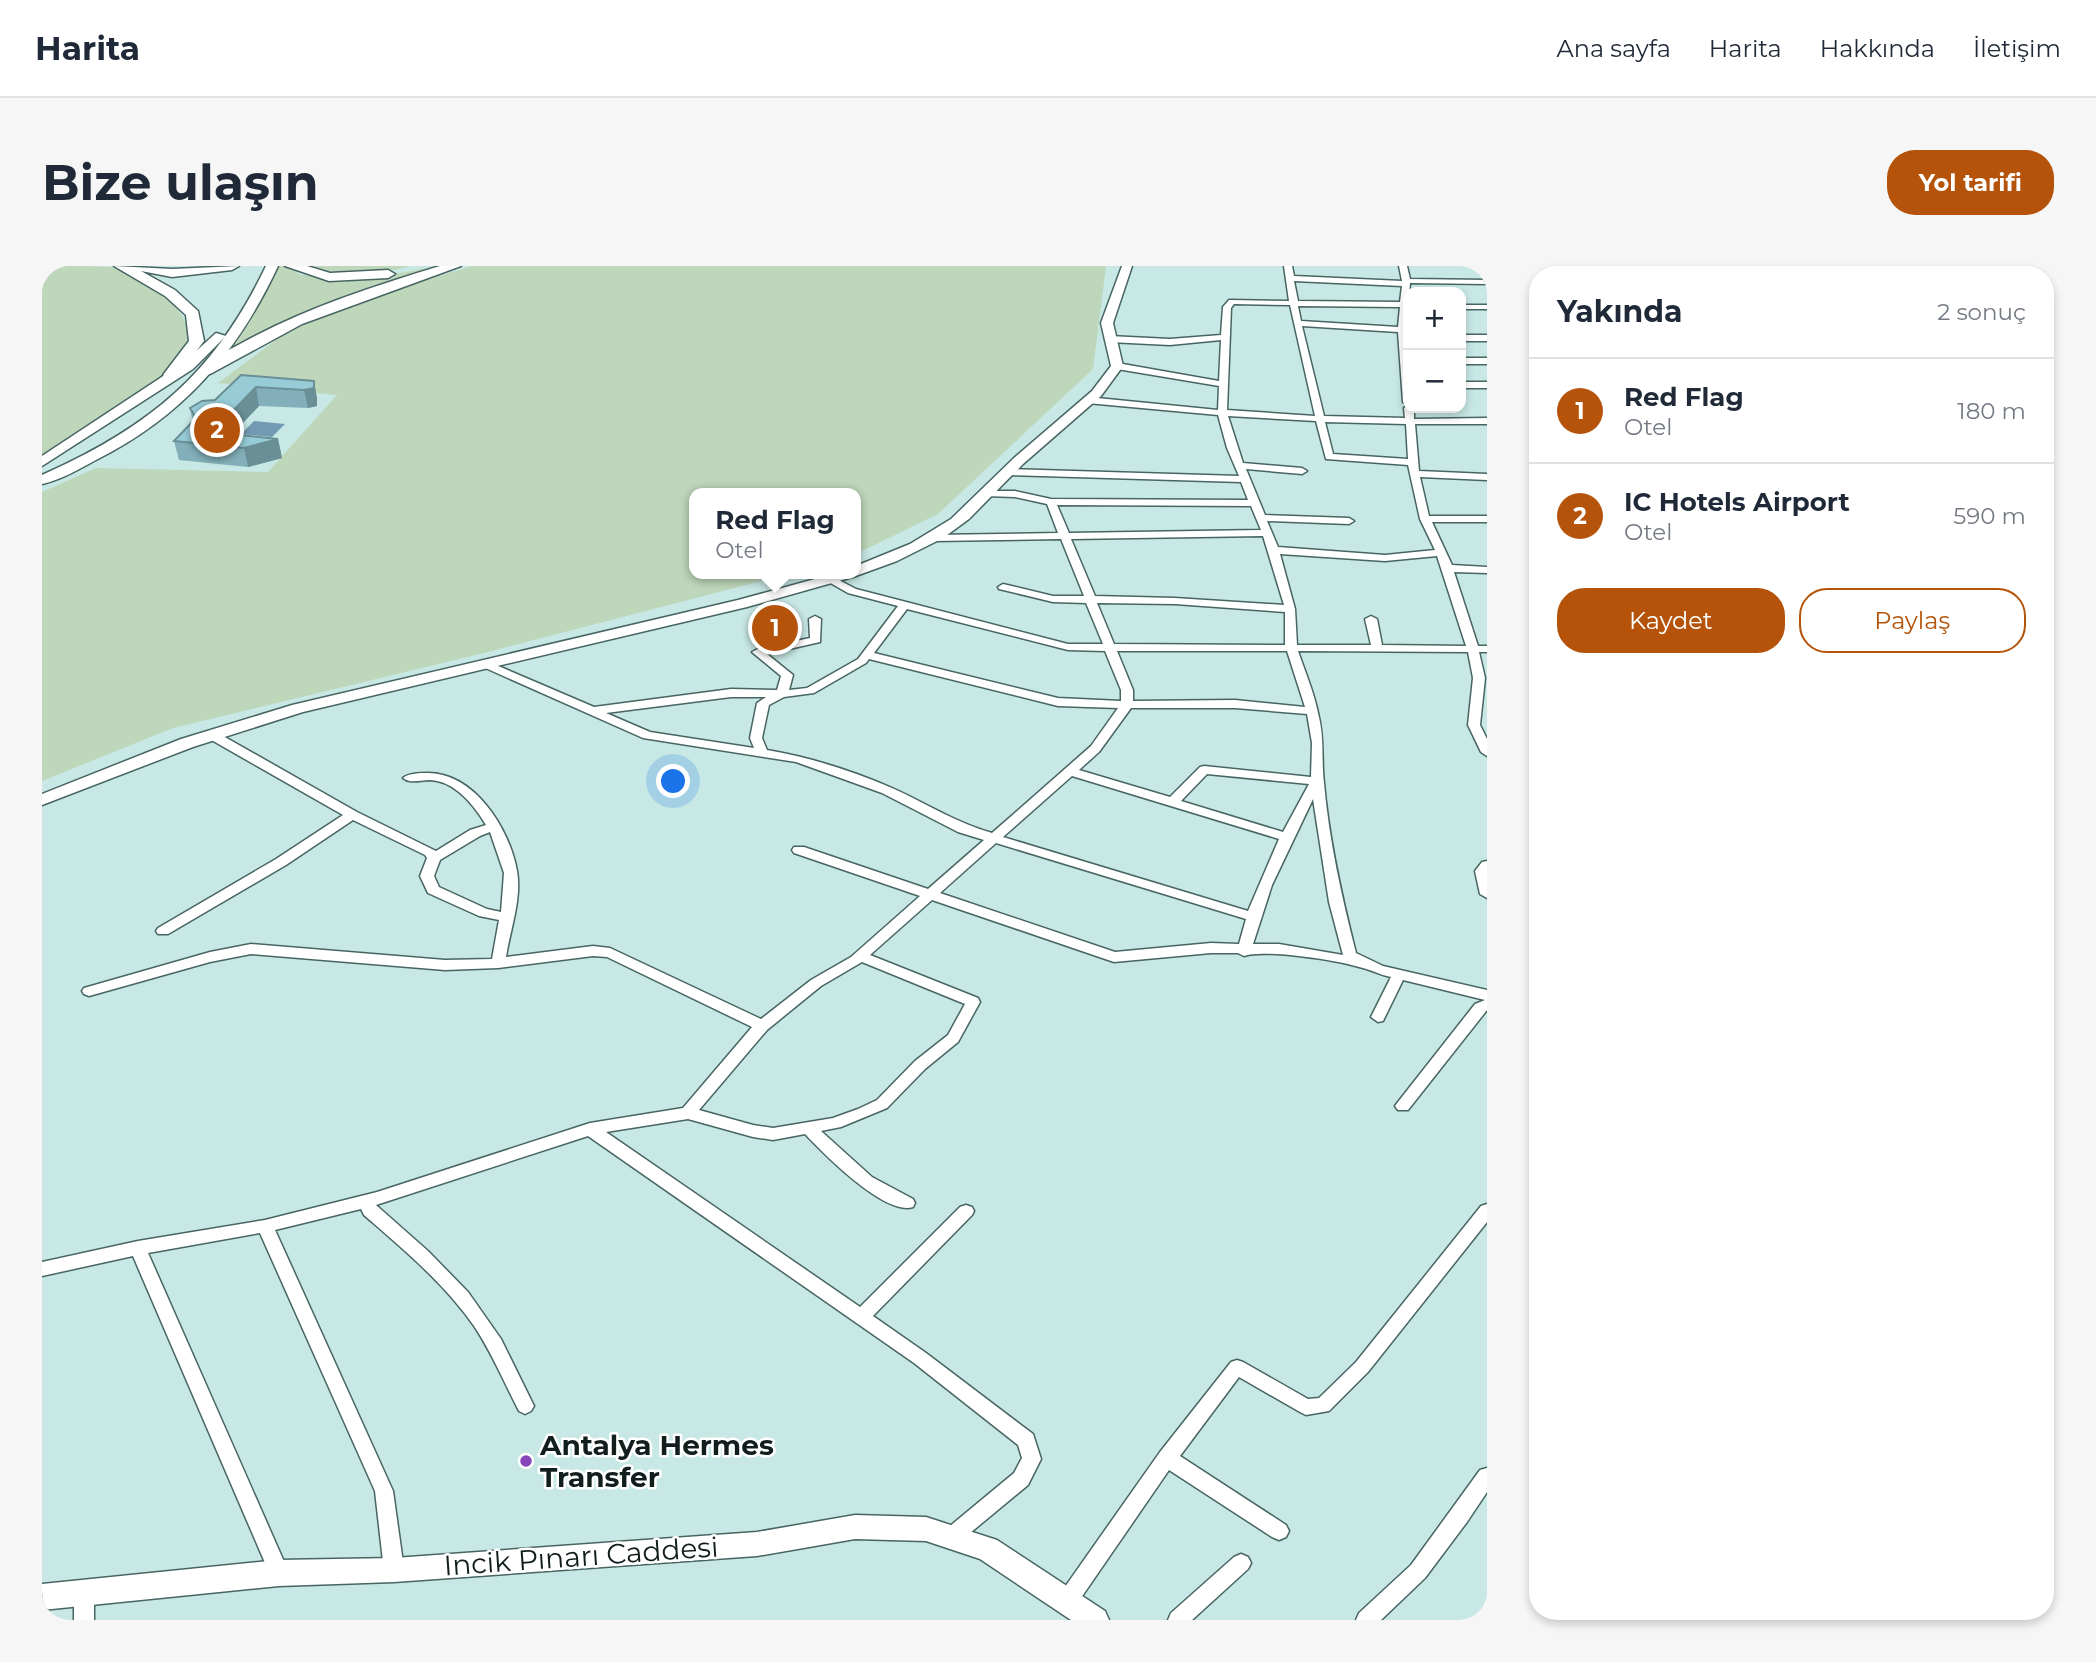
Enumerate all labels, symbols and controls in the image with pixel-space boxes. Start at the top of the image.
text: Harita [35,28,140,68]
text: Ana sayfa [1556,34,1671,63]
text: Harita [1709,34,1782,63]
text: Hakkında [1820,34,1935,63]
text: İletişim [1973,34,2061,63]
button: Yol tarifi [1887,150,2054,215]
text: Bize ulaşın [42,153,319,212]
map controls [1403,287,1466,413]
button: + [1403,287,1466,350]
text: Yakında [1557,293,1683,330]
text: 2 sonuç [1937,298,2026,326]
button: − [1403,350,1466,413]
text: Red Flag [1624,381,1744,413]
text: 1 [1575,397,1585,425]
text: 180 m [1957,397,2026,425]
pin: 2 [194,404,240,456]
text: Otel [1624,413,1672,441]
text: IC Hotels Airport [1624,486,1850,518]
popup [689,488,861,579]
text: 2 [1573,502,1587,530]
text: 590 m [1953,502,2026,530]
text: Red Flag [715,504,835,536]
text: Otel [1624,518,1672,546]
text: Otel [715,536,764,564]
button: Kaydet [1557,588,1785,653]
button: Paylaş [1799,588,2026,653]
pin: 1 [752,602,798,654]
your location [656,764,690,798]
place label: Antalya Hermes Transfer [539,1428,774,1494]
marker: Antalya Hermes Transfer [518,1453,534,1469]
street label: Incik Pınarı Caddesi [443,1529,719,1583]

